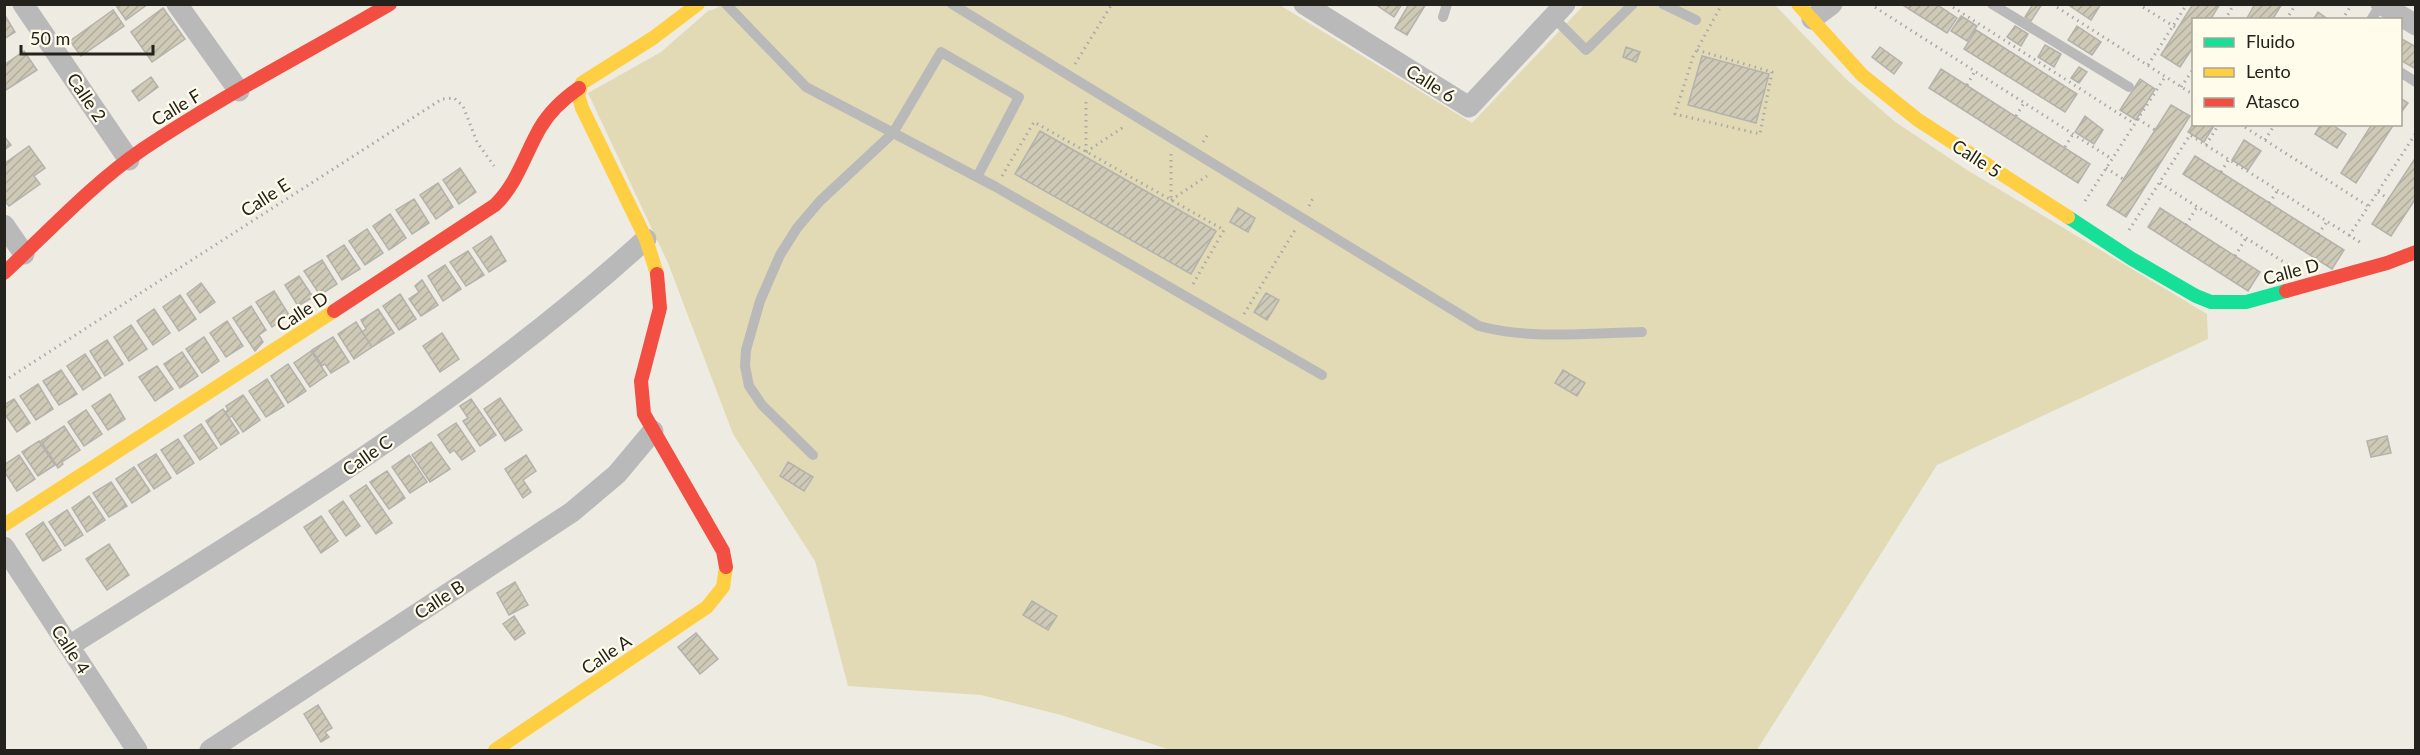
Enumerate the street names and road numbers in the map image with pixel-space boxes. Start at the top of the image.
street label: Calle 6 [1402,59,1460,107]
street label: Calle 2 [63,68,111,126]
street label: Calle F [147,84,205,130]
street label: Calle 5 [1948,134,2006,182]
street label: Calle E [236,173,294,221]
street label: Calle D [2260,253,2322,289]
street label: Calle D [272,286,332,336]
street label: Calle C [338,430,396,480]
street label: Calle B [410,575,468,623]
street label: Calle 4 [47,620,95,678]
street label: Calle A [577,629,636,679]

